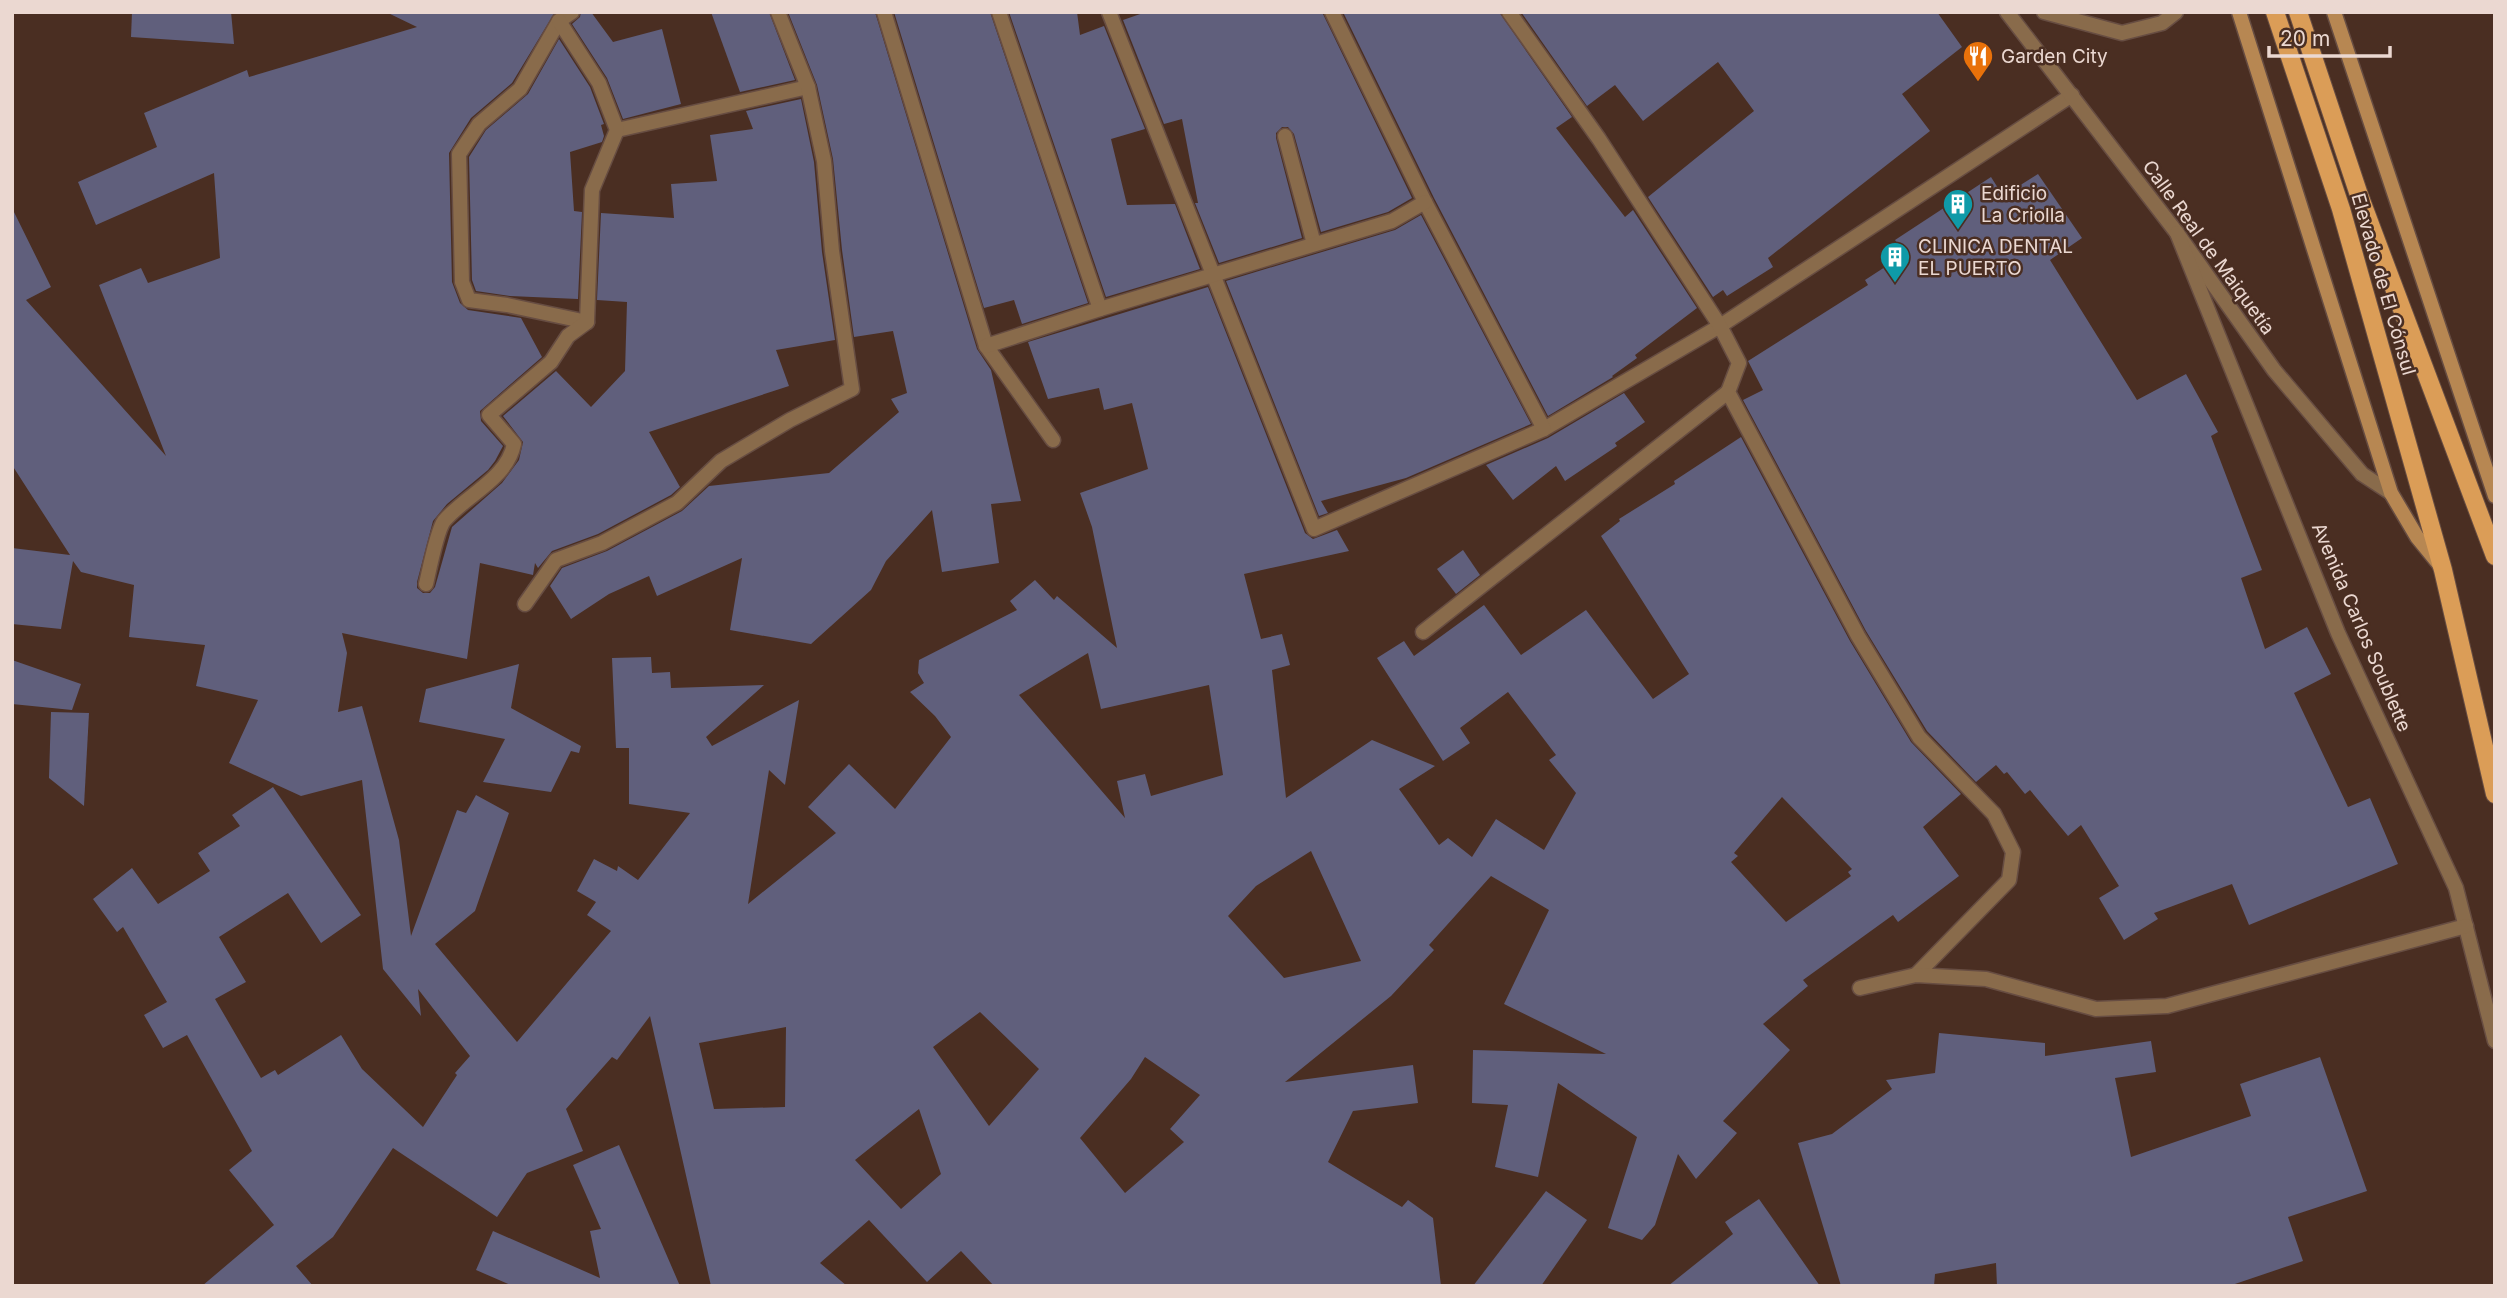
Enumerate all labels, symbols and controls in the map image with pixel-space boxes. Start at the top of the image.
scale bar [2269,14,2390,58]
text: 20 m [2280,26,2330,51]
restaurant icon: Garden City [1961,39,1995,83]
place label: Garden City [2001,45,2108,68]
street label: Calle Real de Maiquetía [2138,156,2280,339]
place label: Edificio La Criolla [1981,182,2065,227]
building icon: Edificio La Criolla [1941,187,1975,231]
street label: Elevado de El Cónsul [2347,191,2421,378]
place label: CLINICA DENTAL EL PUERTO [1918,235,2073,280]
building icon: CLINICA DENTAL EL PUERTO [1878,240,1912,284]
street label: Avenida Carlos Soublette [2307,519,2416,735]

